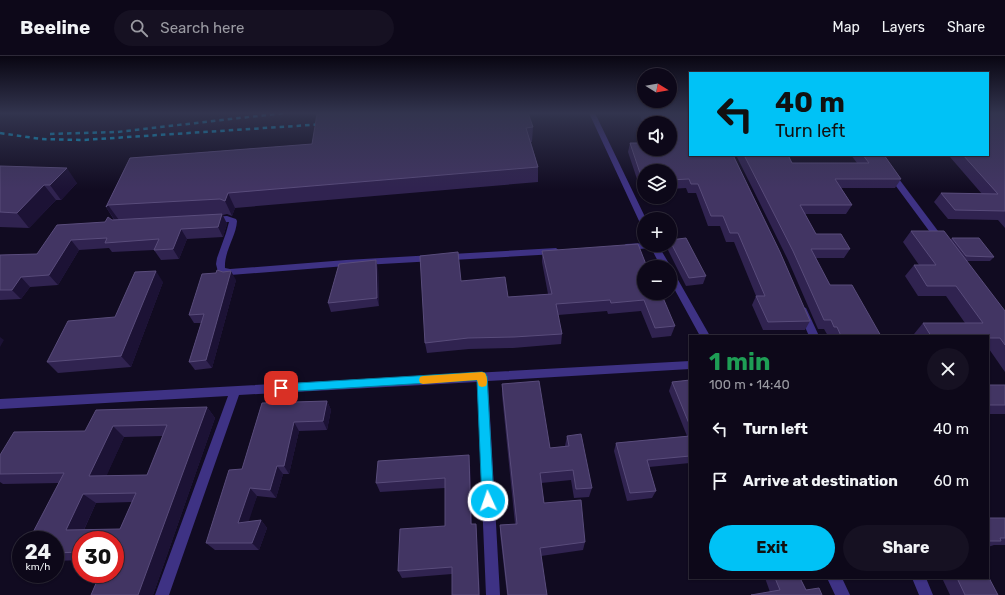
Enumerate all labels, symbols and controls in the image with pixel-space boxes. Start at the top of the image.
search box [114,10,394,46]
text: Beeline [20,16,90,39]
icon: search [128,17,150,39]
text: Search here [160,19,244,37]
text: Map [833,19,860,36]
text: Layers [882,19,925,36]
text: Share [947,19,985,36]
north arrow [637,68,677,108]
map controls [637,68,677,300]
text: 40 m [775,86,845,119]
icon: left [709,88,761,140]
button: sound [637,116,677,156]
text: Turn left [775,120,845,142]
button: layers [637,164,677,204]
button: + [637,212,677,252]
button: − [637,260,677,300]
text: 1 min [709,348,770,376]
button: close [927,348,969,390]
pin [264,371,298,405]
icon: arrive [270,377,292,399]
text: 100 m · 14:40 [709,377,790,392]
icon: left [709,418,731,440]
text: Turn left [743,420,808,438]
text: 40 m [933,420,969,438]
icon: arrive [709,470,731,492]
text: Arrive at destination [743,472,898,490]
text: 60 m [933,472,969,490]
position arrow [467,480,509,522]
button: Exit [709,525,835,571]
button: Share [843,525,969,571]
speed limit sign: 30 [72,531,124,583]
text: 24 [25,540,51,564]
text: km/h [26,561,50,573]

